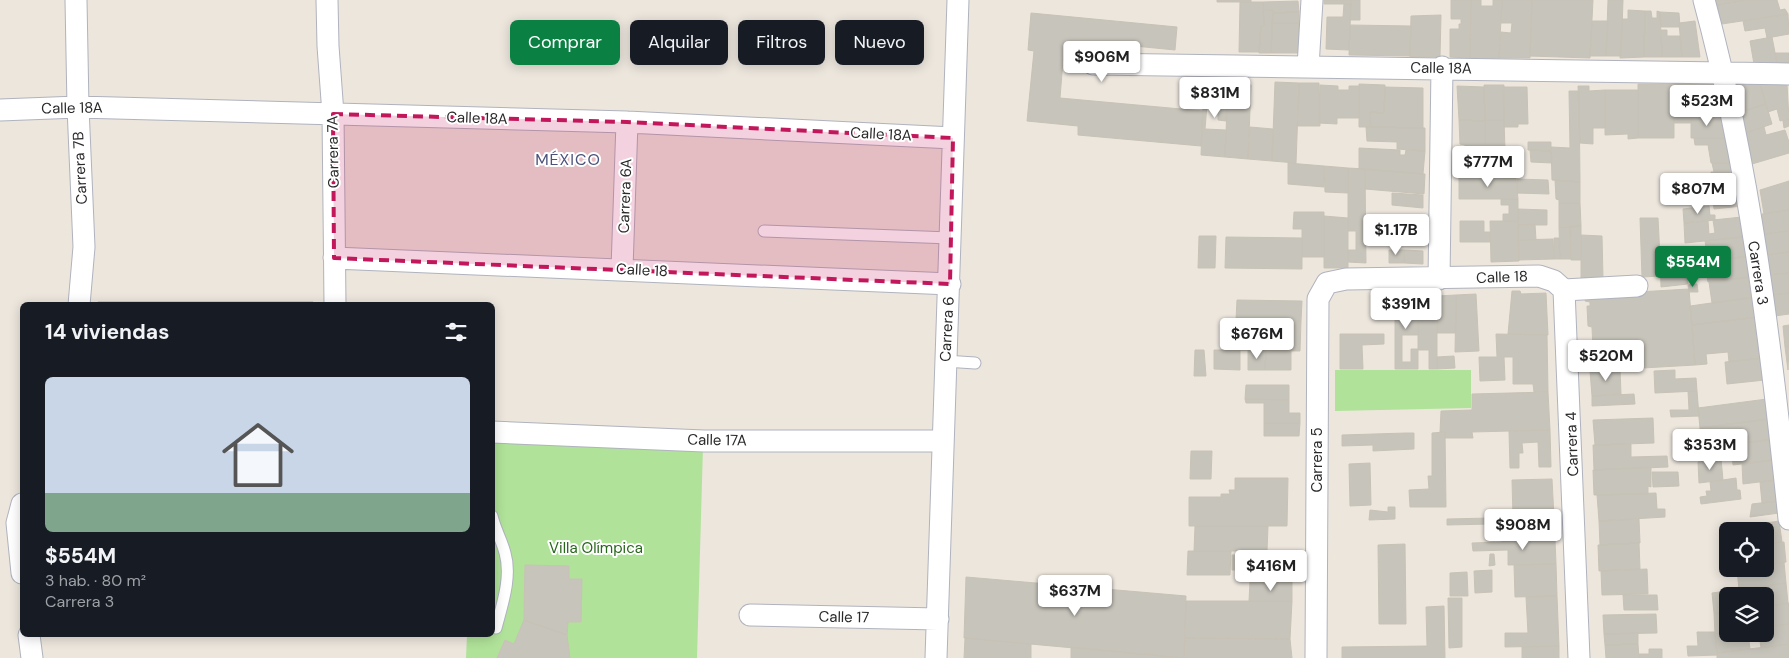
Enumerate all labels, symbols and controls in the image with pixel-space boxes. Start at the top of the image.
chip: Comprar [510,20,620,65]
chip: Alquilar [630,20,728,65]
chip: Filtros [738,20,825,65]
chip: Nuevo [835,20,924,65]
pin: $906M [1067,41,1137,83]
text: $906M [1074,46,1130,67]
street label: Calle 18A [1410,57,1472,79]
pin: $831M [1180,76,1250,119]
text: $831M [1190,82,1240,103]
pin: $523M [1672,84,1742,127]
text: $523M [1681,90,1733,111]
street label: Calle 18A [41,97,103,119]
street label: Calle 18A [446,107,508,129]
street label: Carrera 7A [322,115,344,188]
street label: Calle 18A [850,122,912,146]
street label: Carrera 7B [68,131,92,205]
pin: $777M [1453,146,1523,188]
district label: MÉXICO [535,149,601,170]
text: $777M [1463,151,1513,172]
street label: Carrera 6A [614,158,636,234]
pin: $807M [1663,172,1733,215]
text: $807M [1671,178,1725,199]
pin: $1.17B [1355,214,1437,256]
text: $1.17B [1374,219,1418,240]
street label: Carrera 3 [1743,239,1773,307]
pin: $554M [1658,246,1728,288]
text: $554M [1666,251,1720,272]
street label: Calle 18 [616,259,668,281]
street label: Calle 18 [1476,266,1528,288]
pin: $391M [1371,288,1441,330]
text: $391M [1382,293,1430,314]
street label: Carrera 6 [935,296,959,362]
text: 14 viviendas [45,318,169,346]
icon: filters [442,318,470,346]
pin: $676M [1222,318,1292,360]
text: $676M [1231,323,1283,344]
pin: $520M [1571,340,1641,382]
text: $520M [1579,345,1633,366]
icon: home [213,410,303,500]
street label: Carrera 4 [1561,411,1583,477]
street label: Carrera 5 [1307,427,1327,493]
pin: $353M [1675,428,1745,471]
street label: Calle 17A [687,429,747,451]
text: $353M [1683,434,1737,455]
pin: $908M [1488,508,1558,551]
text: $908M [1495,514,1551,535]
map controls [1719,522,1774,642]
button: locate [1719,522,1774,577]
park label: Villa Olímpica [549,538,643,558]
text: $554M [45,542,116,570]
pin: $416M [1236,550,1306,592]
text: $416M [1246,555,1296,576]
text: 3 hab. · 80 m² [45,570,146,591]
pin: $637M [1040,574,1110,617]
text: $637M [1049,580,1101,601]
button: layers [1719,587,1774,642]
text: Carrera 3 [45,591,114,612]
street label: Calle 17 [818,607,870,627]

